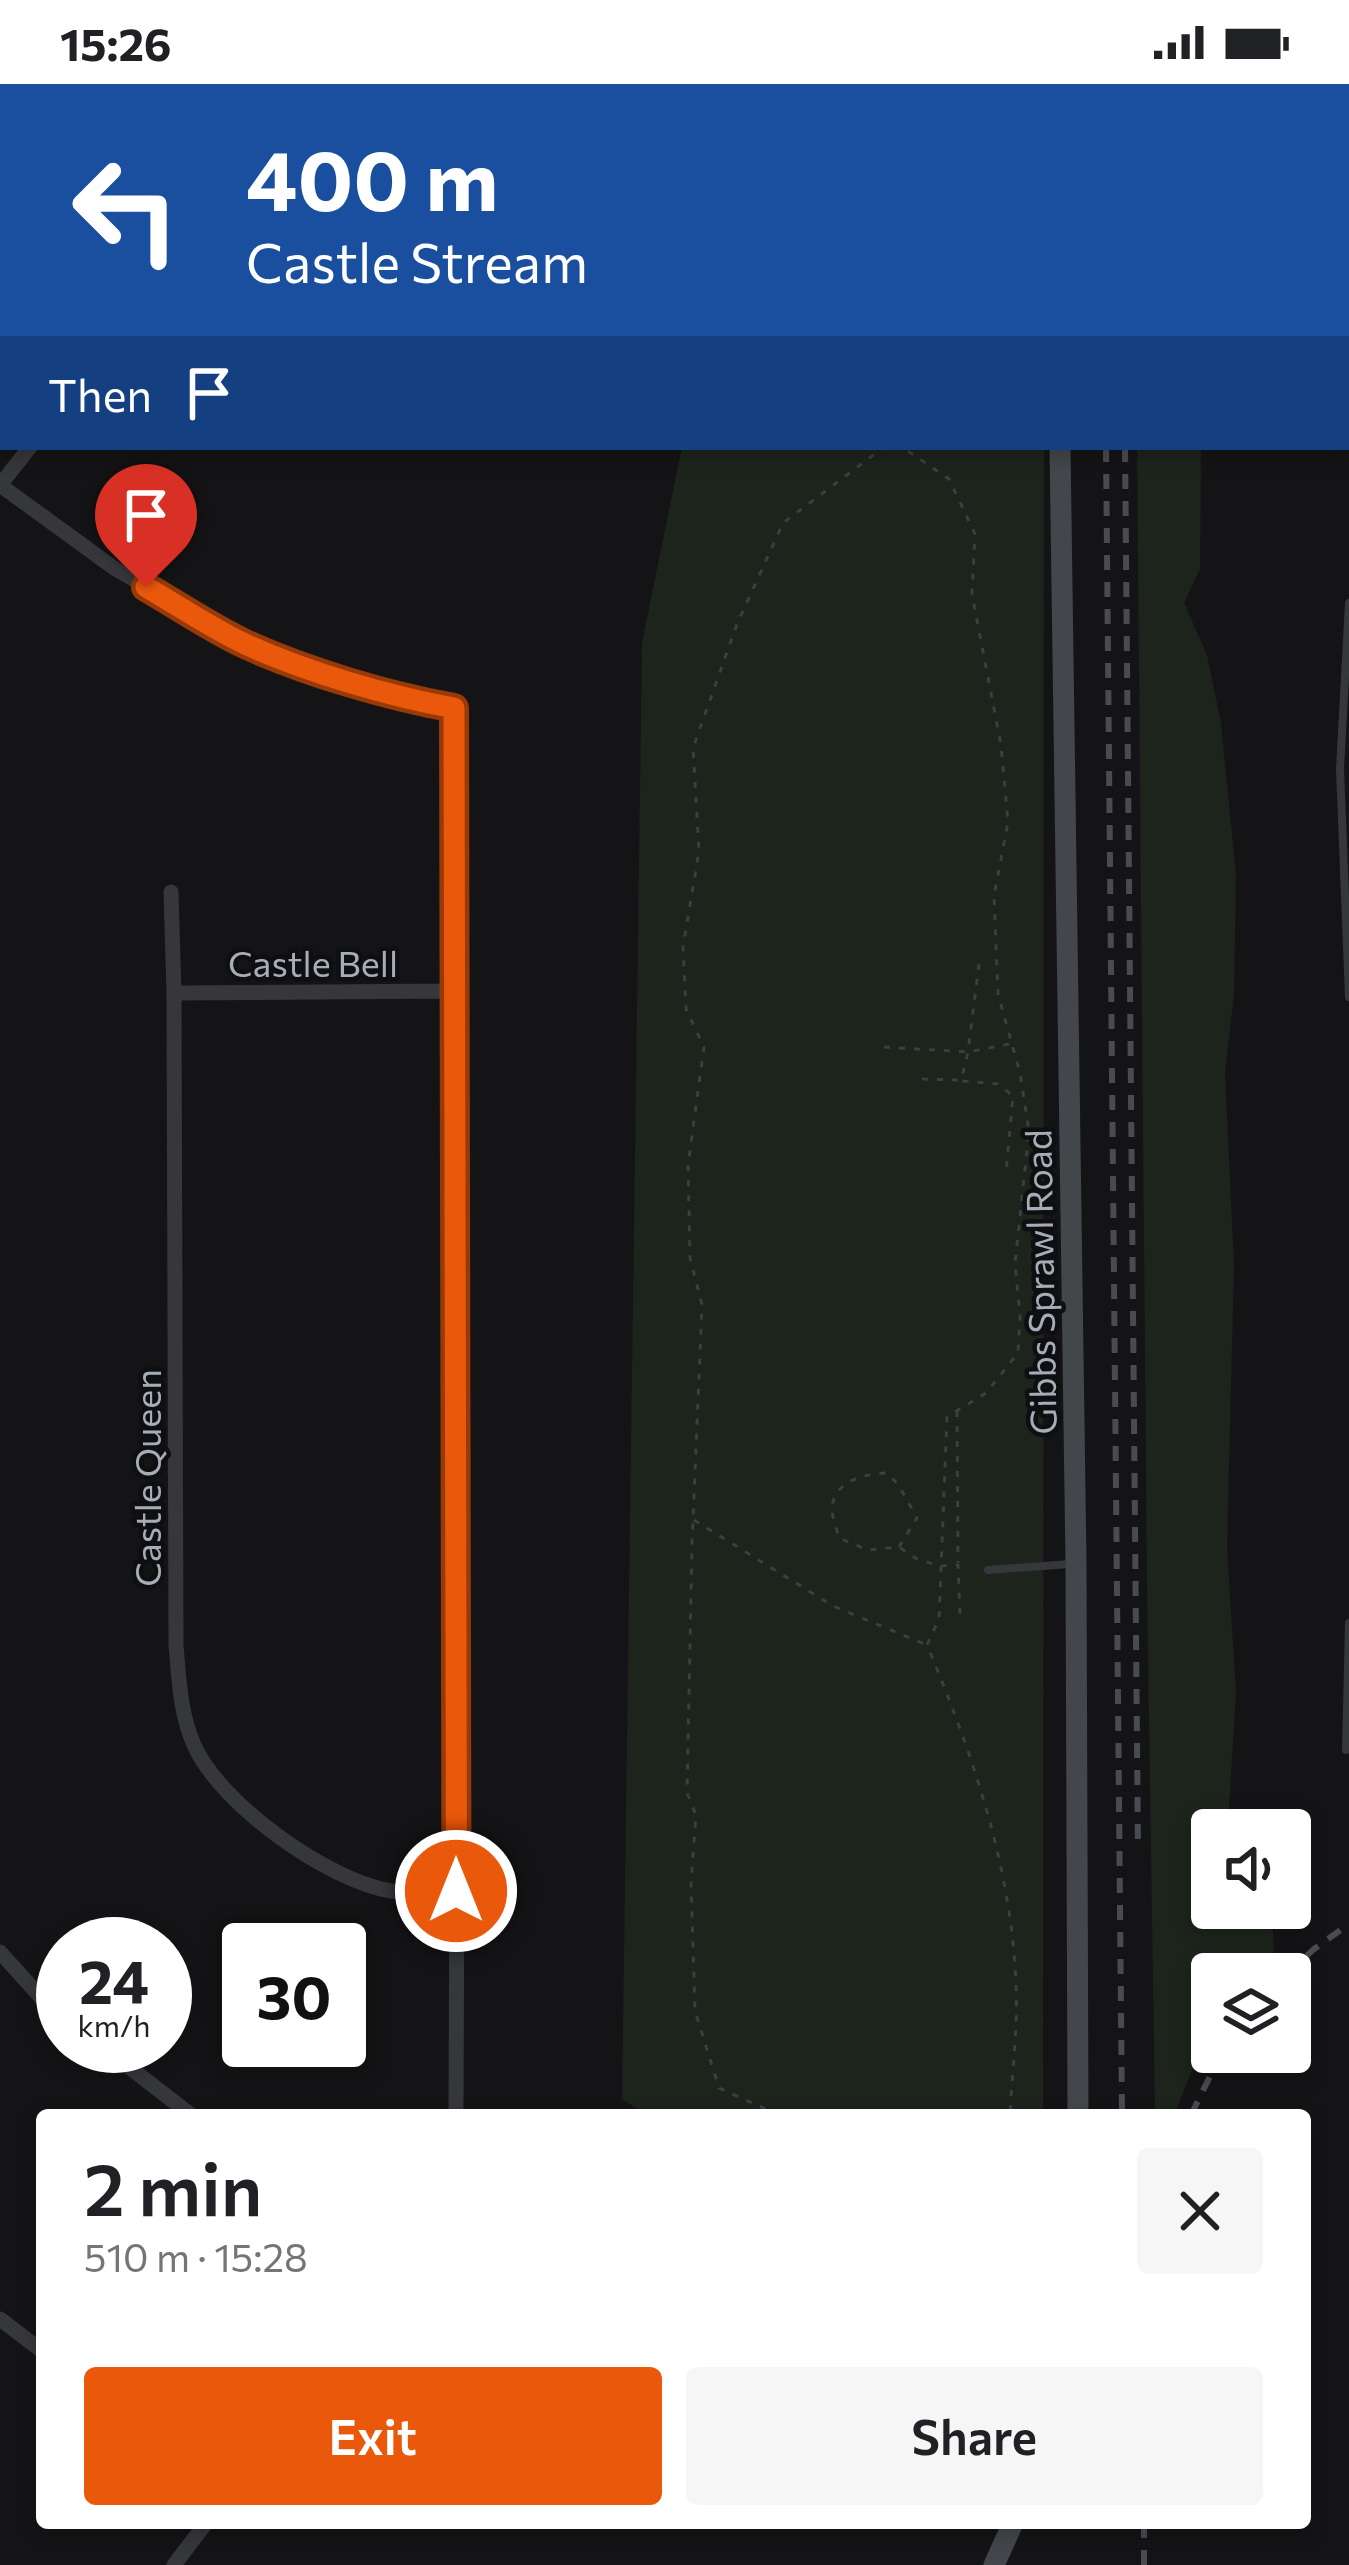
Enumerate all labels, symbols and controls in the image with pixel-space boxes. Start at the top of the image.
text: 15:26 [60,15,172,70]
text: 400 m [246,126,499,228]
icon: left [48,132,204,288]
text: Castle Stream [246,228,588,294]
icon: arrive [176,360,242,426]
text: Then [48,366,152,421]
pin [95,464,197,587]
icon: arrive [113,482,179,548]
street label: Castle Bell [228,940,398,984]
street label: Gibbs Sprawl Road [1014,1129,1064,1435]
street label: Castle Queen [124,1369,168,1587]
map controls [1191,1809,1311,2073]
button: sound [1191,1809,1311,1929]
position arrow [393,1828,519,1954]
speed limit sign: 30 [216,1917,372,2073]
text: 24 [79,1943,149,2016]
button: layers [1191,1953,1311,2073]
text: km/h [78,2006,150,2043]
text: 2 min [84,2143,262,2231]
button: close [1137,2148,1263,2274]
text: 510 m · 15:28 [84,2232,308,2280]
button: Exit [84,2367,662,2505]
button: Share [686,2367,1263,2505]

